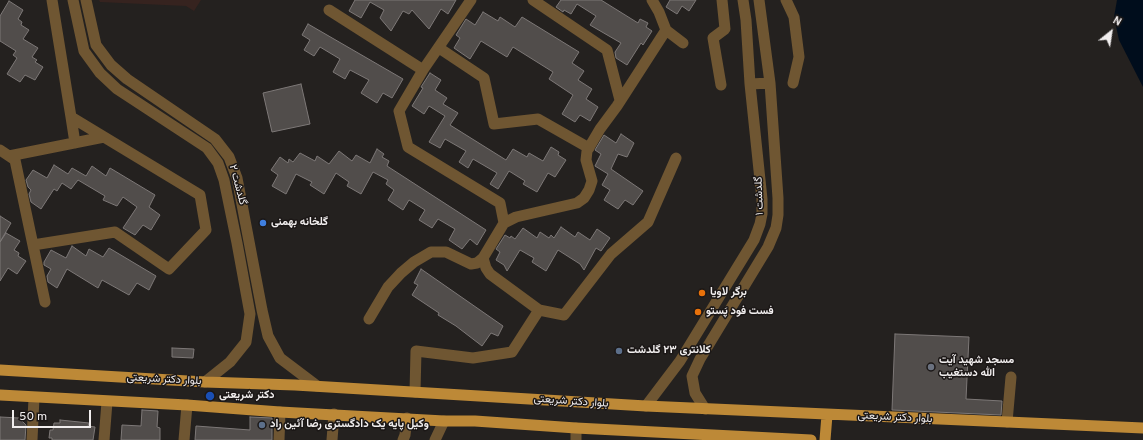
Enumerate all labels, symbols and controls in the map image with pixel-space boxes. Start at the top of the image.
north arrow [1091,12,1131,52]
text: N [1110,14,1124,30]
street label: گلدشت ۲ [225,163,249,207]
street label: گلدشت ۱ [753,176,767,216]
place label: گلخانه بهمنی [271,216,328,230]
marker: گلخانه بهمنی [258,218,268,228]
place label: برگر لاویا [710,286,747,300]
marker: برگر لاویا [697,288,707,298]
place label: فست فود پَستو [706,305,774,319]
marker: فست فود پَستو [693,307,703,317]
place label: کلانتری ۲۳ گلدشت [627,344,711,358]
marker: کلانتری ۲۳ گلدشت [614,346,624,356]
place label: مسجد شهید آیت الله دستغیب [939,354,1014,380]
marker: مسجد شهید آیت الله دستغیب [926,362,936,372]
street label: بلوار دکتر شریعتی [126,371,202,389]
place label: دکتر شریعتی [219,389,275,403]
marker: دکتر شریعتی [204,390,216,402]
street label: بلوار دکتر شریعتی [533,393,609,411]
scale bar [14,402,93,428]
text: 50 m [19,409,47,425]
street label: بلوار دکتر شریعتی [857,409,933,427]
place label: وکیل پایه یک دادگستری رضا آئین راد [270,418,429,432]
marker: وکیل پایه یک دادگستری رضا آئین راد [257,420,267,430]

